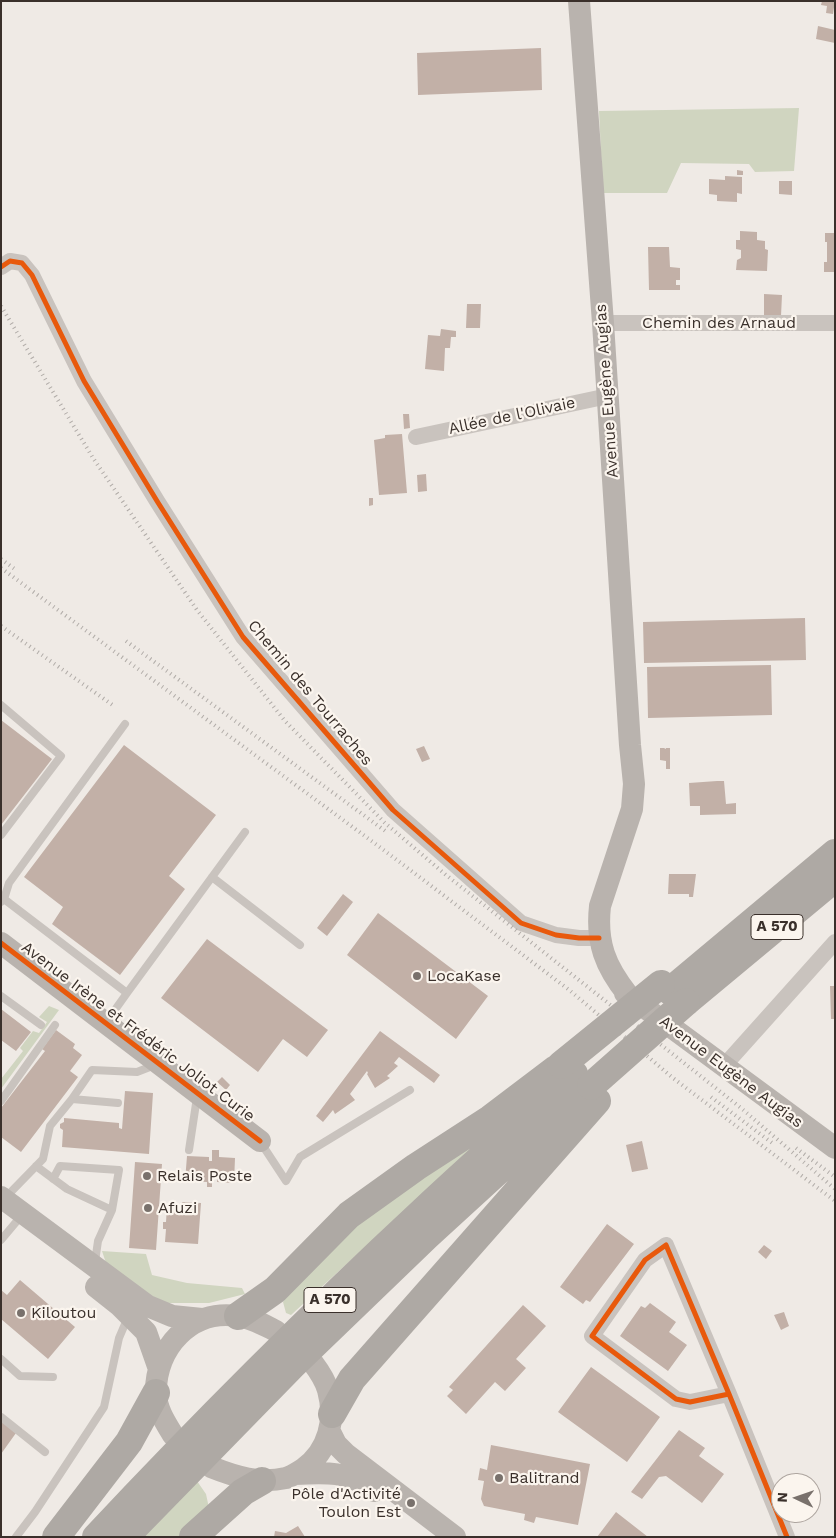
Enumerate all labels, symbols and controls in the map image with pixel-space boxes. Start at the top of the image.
street label: Avenue Eugène Augias [591,303,623,479]
street label: Chemin des Arnaud [642,313,796,333]
street label: Allée de l'Olivaie [447,393,577,439]
street label: Chemin des Tourraches [244,616,376,770]
road number: A 570 [751,914,803,940]
street label: Avenue Irène et Frédéric Joliot Curie [18,938,258,1126]
place label: LocaKase [427,966,501,986]
marker: LocaKase [411,970,423,982]
street label: Avenue Eugène Augias [655,1012,807,1132]
place label: Relais Poste [157,1166,252,1186]
marker: Relais Poste [141,1170,153,1182]
place label: Afuzi [158,1198,197,1218]
marker: Afuzi [142,1202,154,1214]
road number: A 570 [304,1288,356,1312]
place label: Kiloutou [31,1303,96,1323]
marker: Kiloutou [15,1307,27,1319]
place label: Balitrand [509,1468,580,1488]
marker: Balitrand [493,1472,505,1484]
north arrow [771,1473,821,1523]
place label: Pôle d'Activité Toulon Est [291,1484,401,1522]
text: N [774,1492,790,1503]
marker: Pôle d'Activité Toulon Est [405,1497,417,1509]

